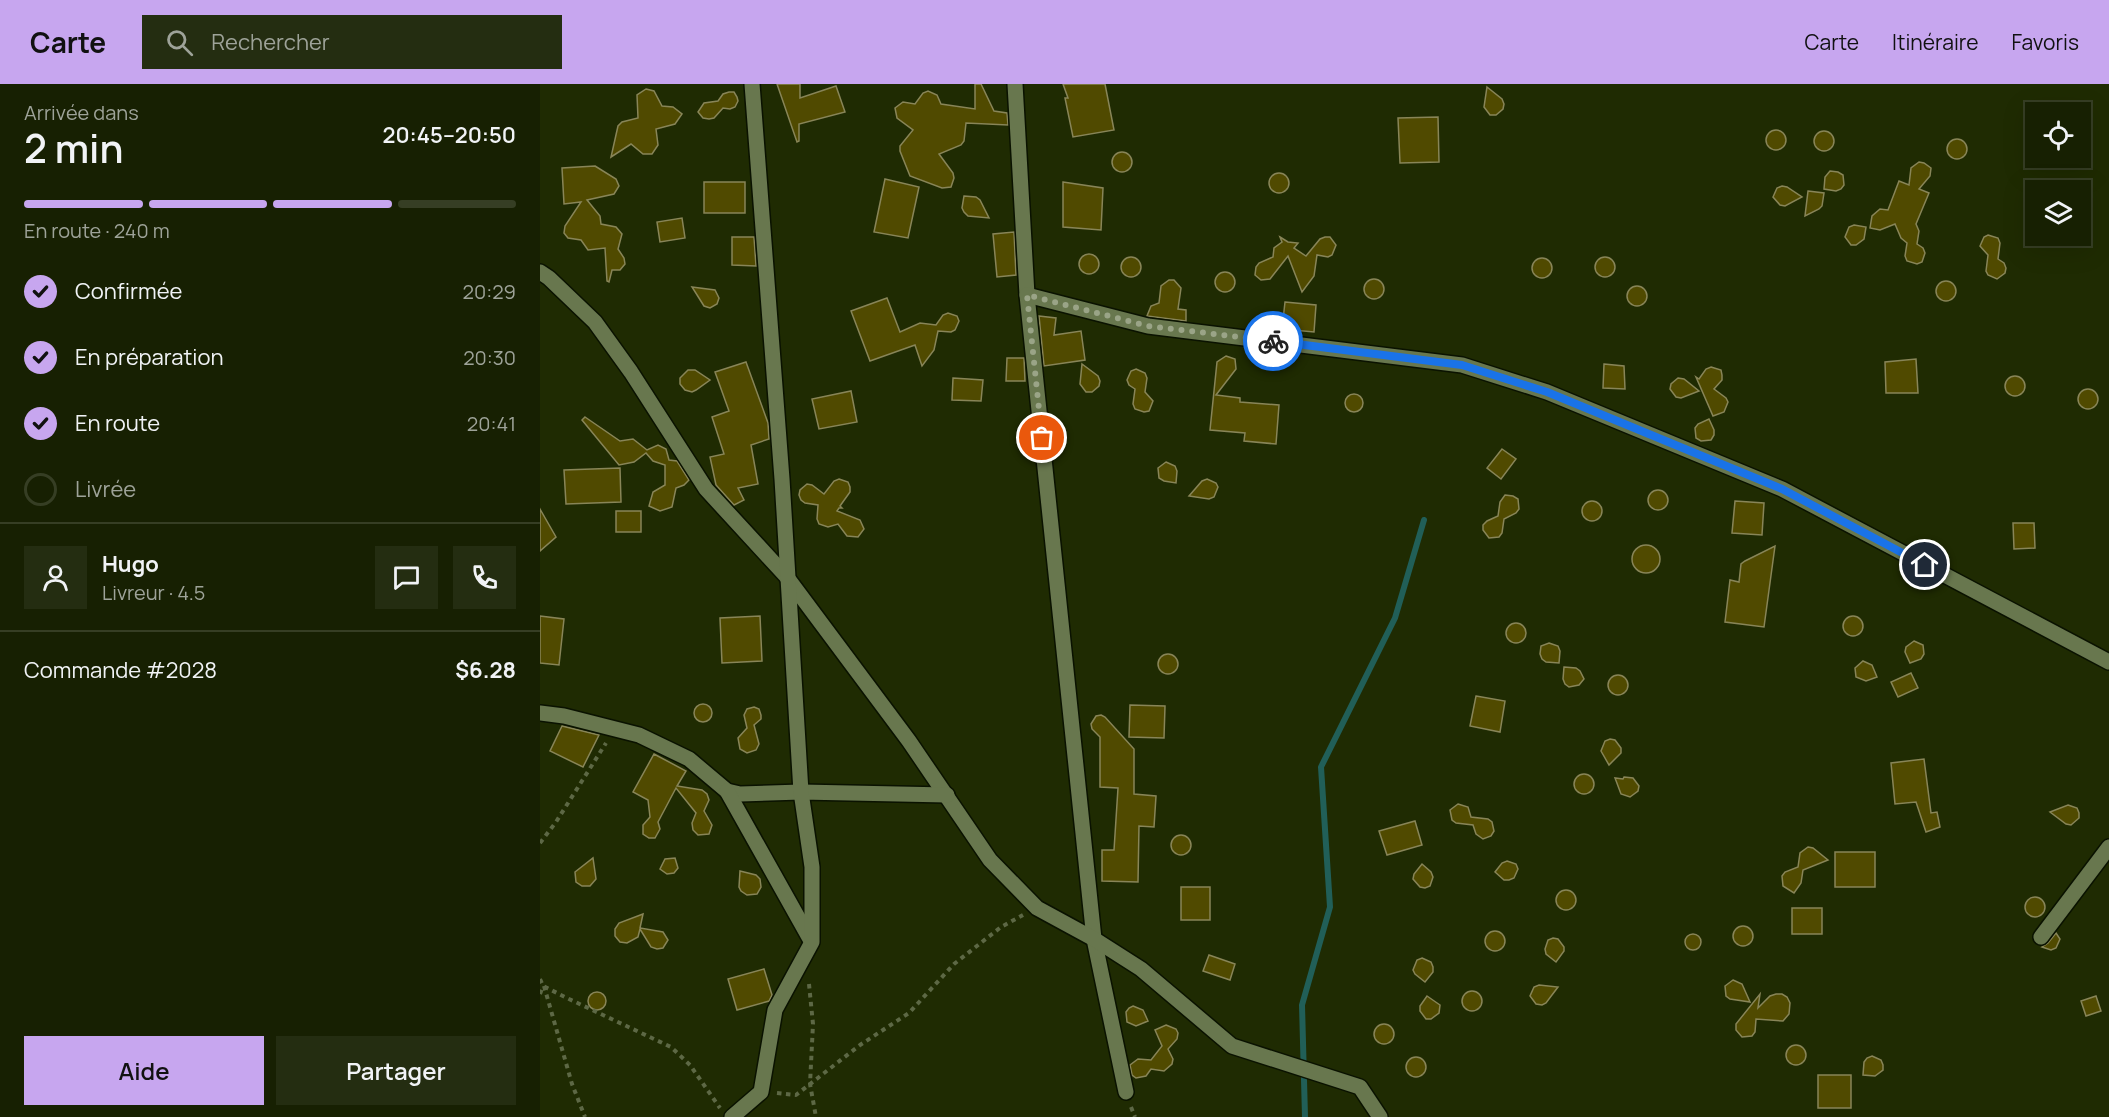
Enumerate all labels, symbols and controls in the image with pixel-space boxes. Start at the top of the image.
search box [142,15,562,69]
text: Carte [30,23,106,61]
icon: search [163,26,196,59]
text: Rechercher [211,27,330,57]
text: Carte [1805,28,1859,56]
text: Itinéraire [1892,28,1978,56]
text: Favoris [2011,28,2079,56]
text: Arrivée dans [24,99,139,126]
map controls [2025,102,2091,246]
button: locate [2025,102,2091,168]
text: 20:45–20:50 [383,120,516,150]
text: 2 min [24,121,123,175]
button: layers [2025,180,2091,246]
text: En route · 240 m [24,217,170,244]
icon: check [24,275,57,308]
text: Confirmée [75,276,182,306]
text: 20:29 [463,278,516,305]
courier [1243,311,1303,371]
icon: bike [1257,325,1290,358]
icon: check [24,341,57,374]
text: En préparation [75,342,223,372]
text: 20:30 [463,344,516,371]
icon: check [24,407,57,440]
text: En route [75,408,160,438]
text: 20:41 [467,410,516,437]
pin [1016,412,1067,463]
icon: bag [1025,421,1058,454]
text: Livrée [75,474,136,504]
pin [1899,539,1950,590]
button: person [24,546,87,609]
button: chat [375,546,438,609]
button: phone [453,546,516,609]
icon: home [1908,548,1941,581]
text: Hugo [102,549,159,579]
text: Livreur · 4.5 [102,579,205,606]
text: Commande #2028 [24,655,217,685]
text: $6.28 [455,655,516,685]
button: Aide [24,1036,264,1105]
button: Partager [276,1036,516,1105]

